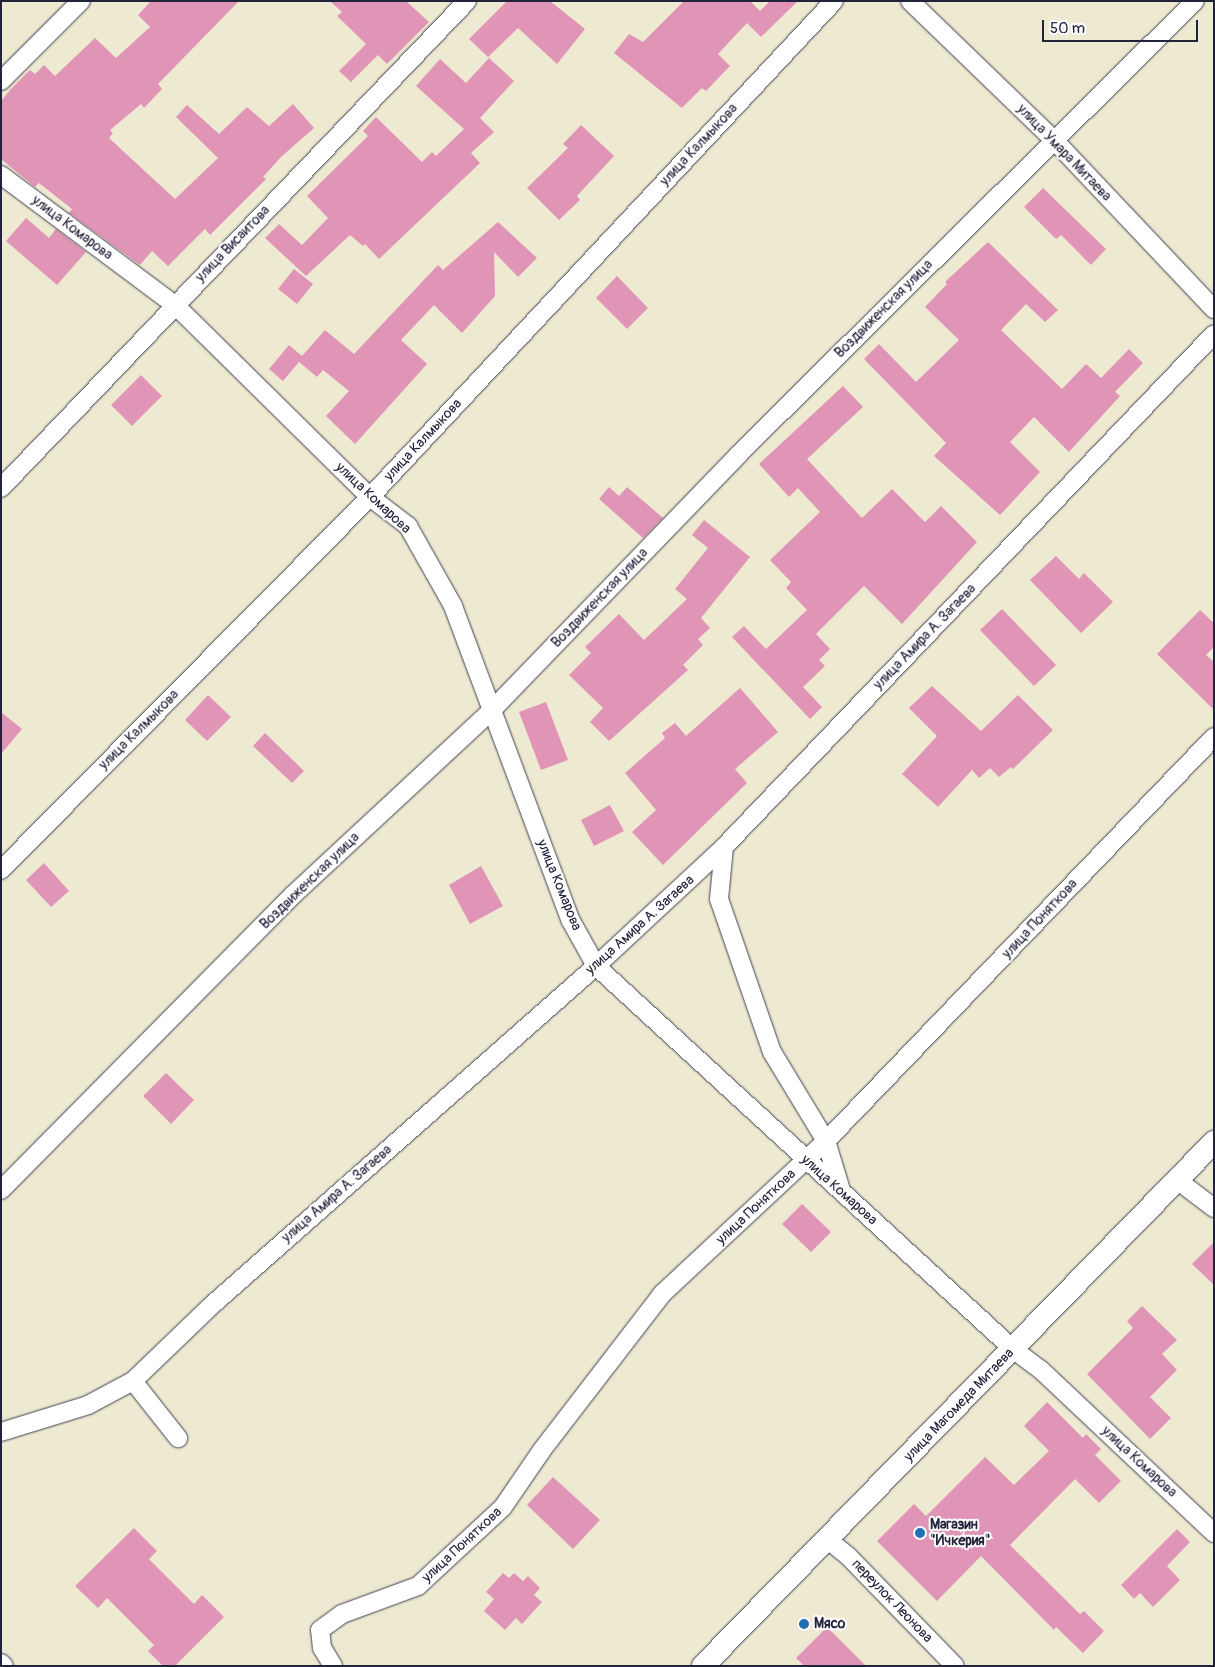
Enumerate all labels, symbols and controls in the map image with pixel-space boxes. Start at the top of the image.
scale bar [1045,10,1201,42]
text: 50 m [1050,19,1085,38]
street label: улица Калмыкова [657,100,741,190]
street label: улица Умара Митаева [1013,101,1115,205]
street label: улица Комарова [28,192,116,264]
street label: улица Висаитова [192,202,274,286]
street label: Воздвиженская улица [831,256,937,362]
street label: улица Калмыкова [381,395,465,485]
street label: улица Комарова [332,459,414,537]
street label: Воздвиженская улица [548,545,652,651]
street label: улица Амира А. Загаева [870,581,980,693]
street label: улица Калмыкова [96,687,182,773]
street label: Воздвиженская улица [257,829,363,933]
street label: улица Комарова [533,837,585,933]
street label: улица Амира А. Загаева [582,872,698,978]
street label: улица Поняткова [999,876,1081,962]
street label: улица Амира А. Загаева [279,1142,395,1246]
street label: улица Комарова [797,1151,881,1229]
street label: улица Поняткова [713,1166,799,1248]
street label: улица Магомеда Митаева [901,1345,1017,1465]
street label: улица Комарова [1098,1423,1180,1501]
street label: улица Поняткова [419,1504,505,1586]
place label: Магазин "Ичкерия" [930,1517,990,1550]
marker: Магазин "Ичкерия" [914,1527,926,1539]
street label: переулок Леонова [848,1556,936,1646]
place label: Мясо [814,1616,845,1632]
marker: Мясо [798,1618,810,1630]

